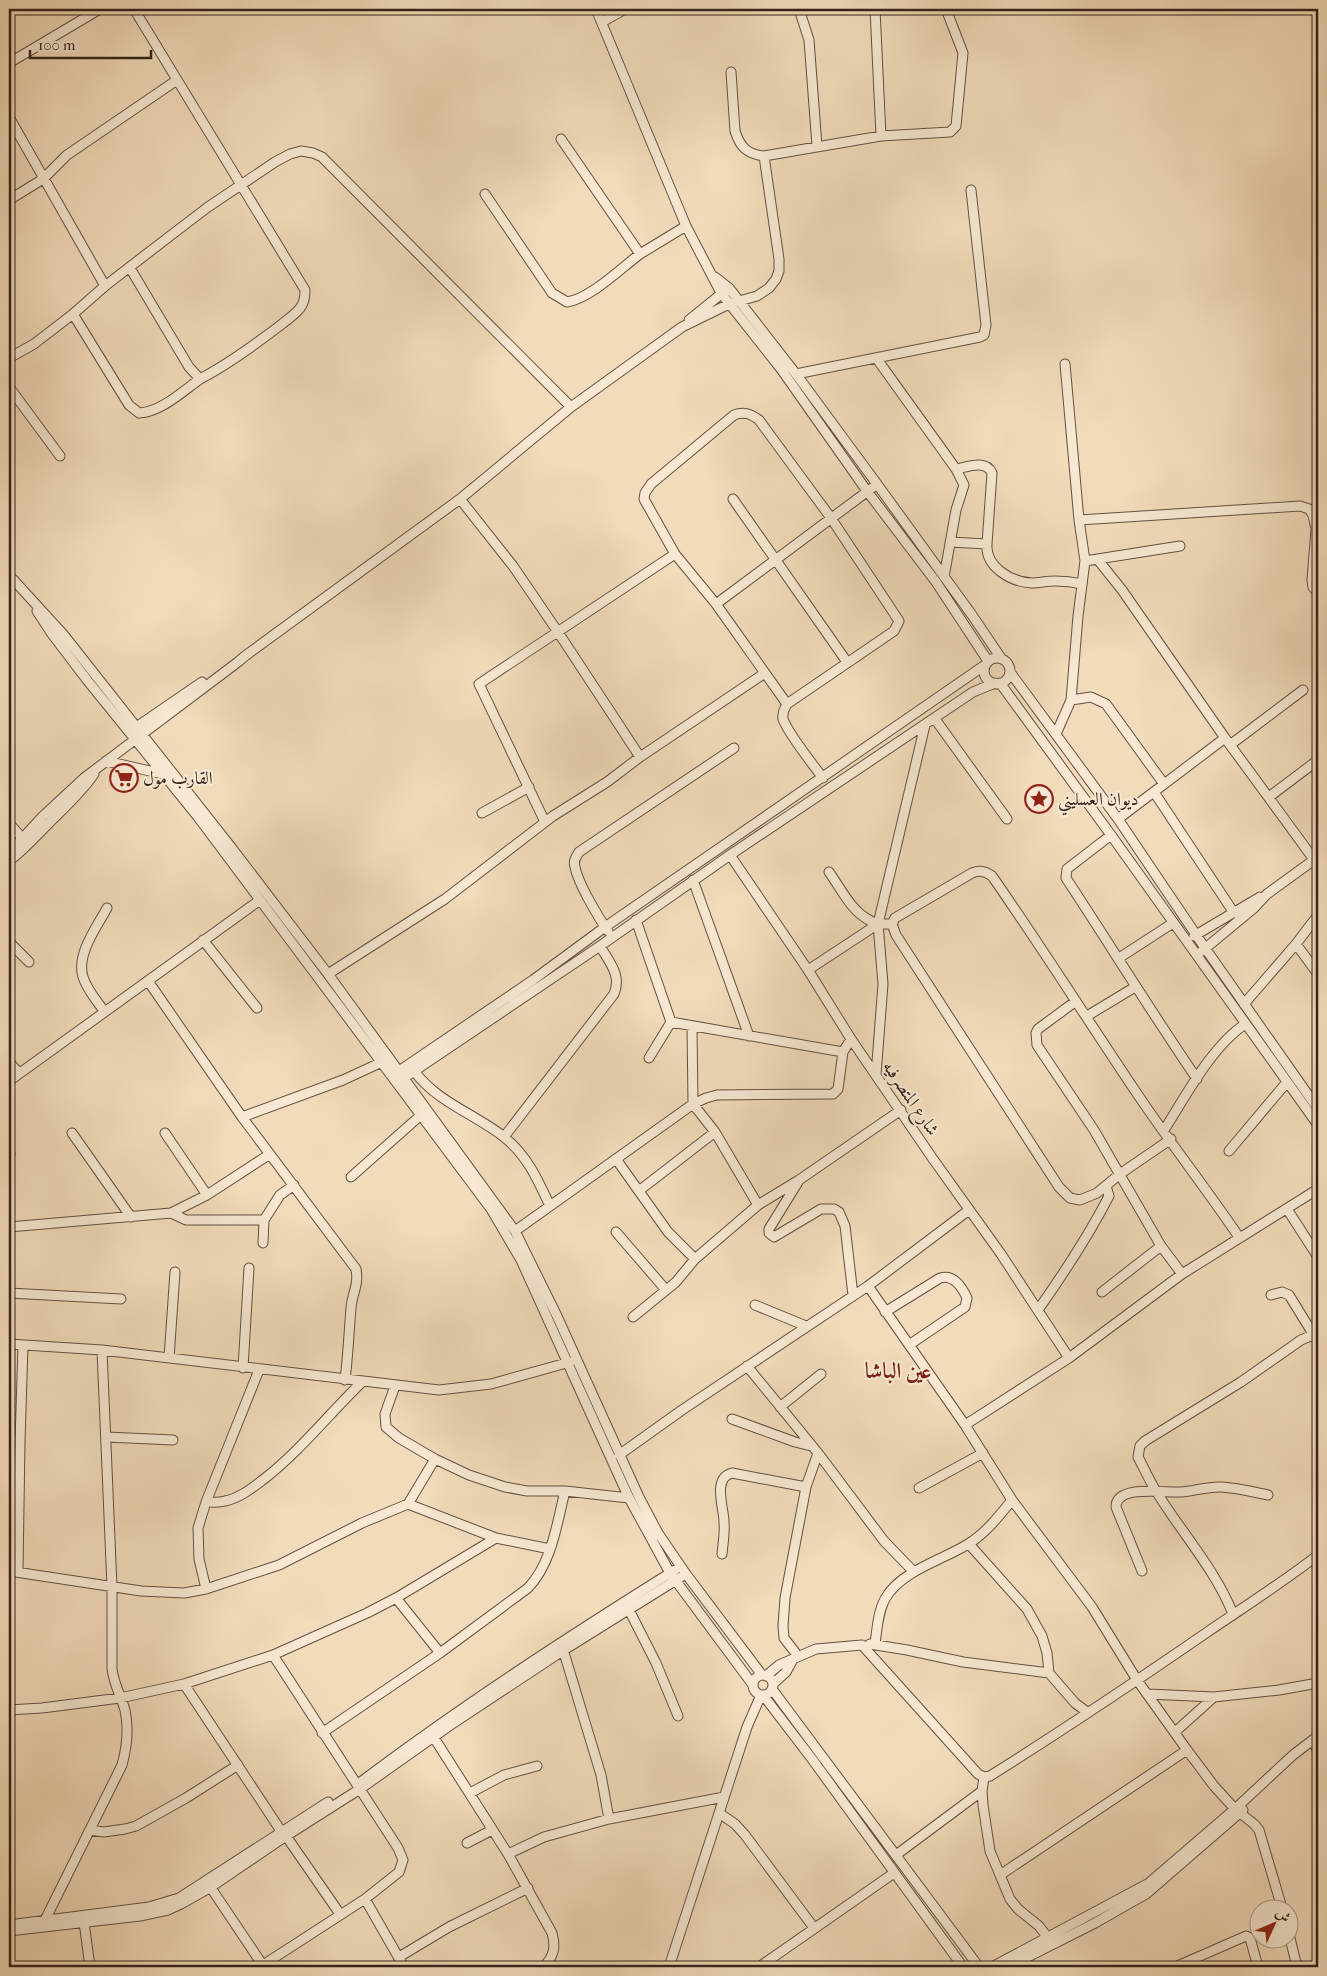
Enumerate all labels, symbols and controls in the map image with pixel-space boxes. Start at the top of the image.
scale bar [30,28,151,60]
text: 100 m [38,36,76,54]
supermarket icon: القارب مول [109,763,139,793]
place label: القارب مول [143,768,213,789]
place icon: ديوان العسليني [1024,784,1054,814]
place label: ديوان العسليني [1058,789,1139,816]
street label: شارع المتصرفيه [875,1057,943,1142]
district label: عين الباشا [865,1358,932,1384]
north arrow [1250,1898,1300,1948]
text: ش [1272,1904,1294,1926]

